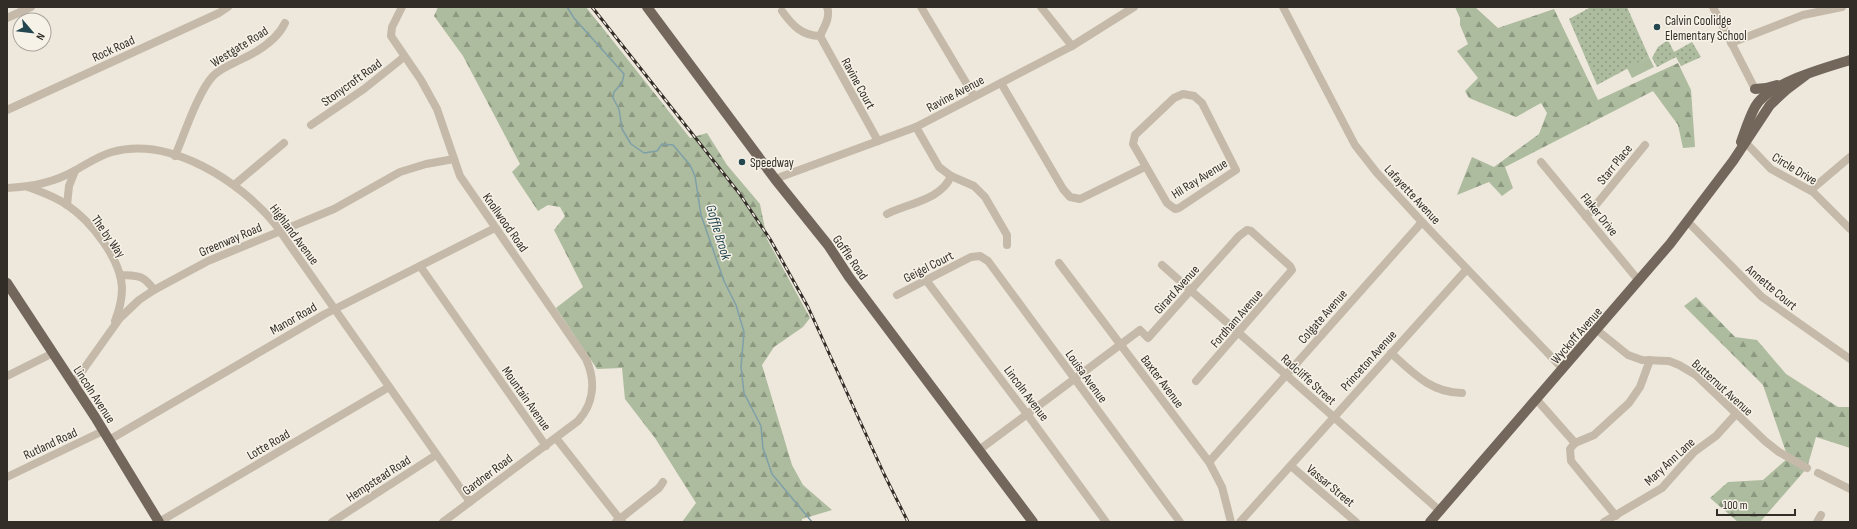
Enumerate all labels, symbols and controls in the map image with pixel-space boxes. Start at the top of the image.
north arrow [12,12,52,52]
place label: Calvin Coolidge Elementary School [1665,13,1747,44]
marker: Calvin Coolidge Elementary School [1652,22,1662,32]
street label: Westgate Road [208,23,271,71]
text: N [33,31,48,42]
street label: Rock Road [90,32,137,66]
street label: Ravine Court [838,55,879,112]
street label: Stonycroft Road [318,56,385,110]
street label: Ravine Avenue [924,72,987,116]
street label: Starr Place [1594,141,1636,188]
street label: Circle Drive [1769,149,1820,189]
place label: Speedway [750,155,794,171]
street label: Hil Ray Avenue [1169,155,1231,202]
marker: Speedway [737,157,747,167]
street label: Lafayette Avenue [1381,162,1444,228]
street label: Knollwood Road [479,190,531,255]
street label: Flaker Drive [1577,190,1621,239]
street label: Highland Avenue [266,201,322,268]
water label: Goffle Brook [702,202,735,263]
street label: The by Way [88,212,129,261]
street label: Greenway Road [196,219,264,260]
street label: Goffle Road [829,232,871,283]
street label: Geigel Court [901,248,956,286]
street label: Annette Court [1742,261,1800,314]
street label: Girard Avenue [1151,262,1203,317]
street label: Fordham Avenue [1207,286,1266,351]
street label: Colgate Avenue [1295,286,1351,347]
street label: Manor Road [267,299,320,339]
street label: Wyckoff Avenue [1548,304,1606,367]
street label: Princeton Avenue [1337,327,1400,394]
street label: Louisa Avenue [1062,347,1111,406]
street label: Radcliffe Street [1278,351,1339,409]
street label: Baxter Avenue [1137,352,1187,411]
street label: Butternut Avenue [1688,356,1756,419]
street label: Lincoln Avenue [70,363,119,426]
street label: Mountain Avenue [498,363,554,434]
street label: Lincoln Avenue [1000,363,1052,424]
street label: Rutland Road [21,424,80,463]
street label: Lotte Road [244,426,293,464]
street label: Mary Ann Lane [1641,434,1698,489]
street label: Gardner Road [459,451,516,499]
street label: Hempstead Road [343,452,414,506]
street label: Vassar Street [1303,461,1358,510]
scale bar [1717,491,1795,517]
text: 100 m [1723,498,1748,513]

